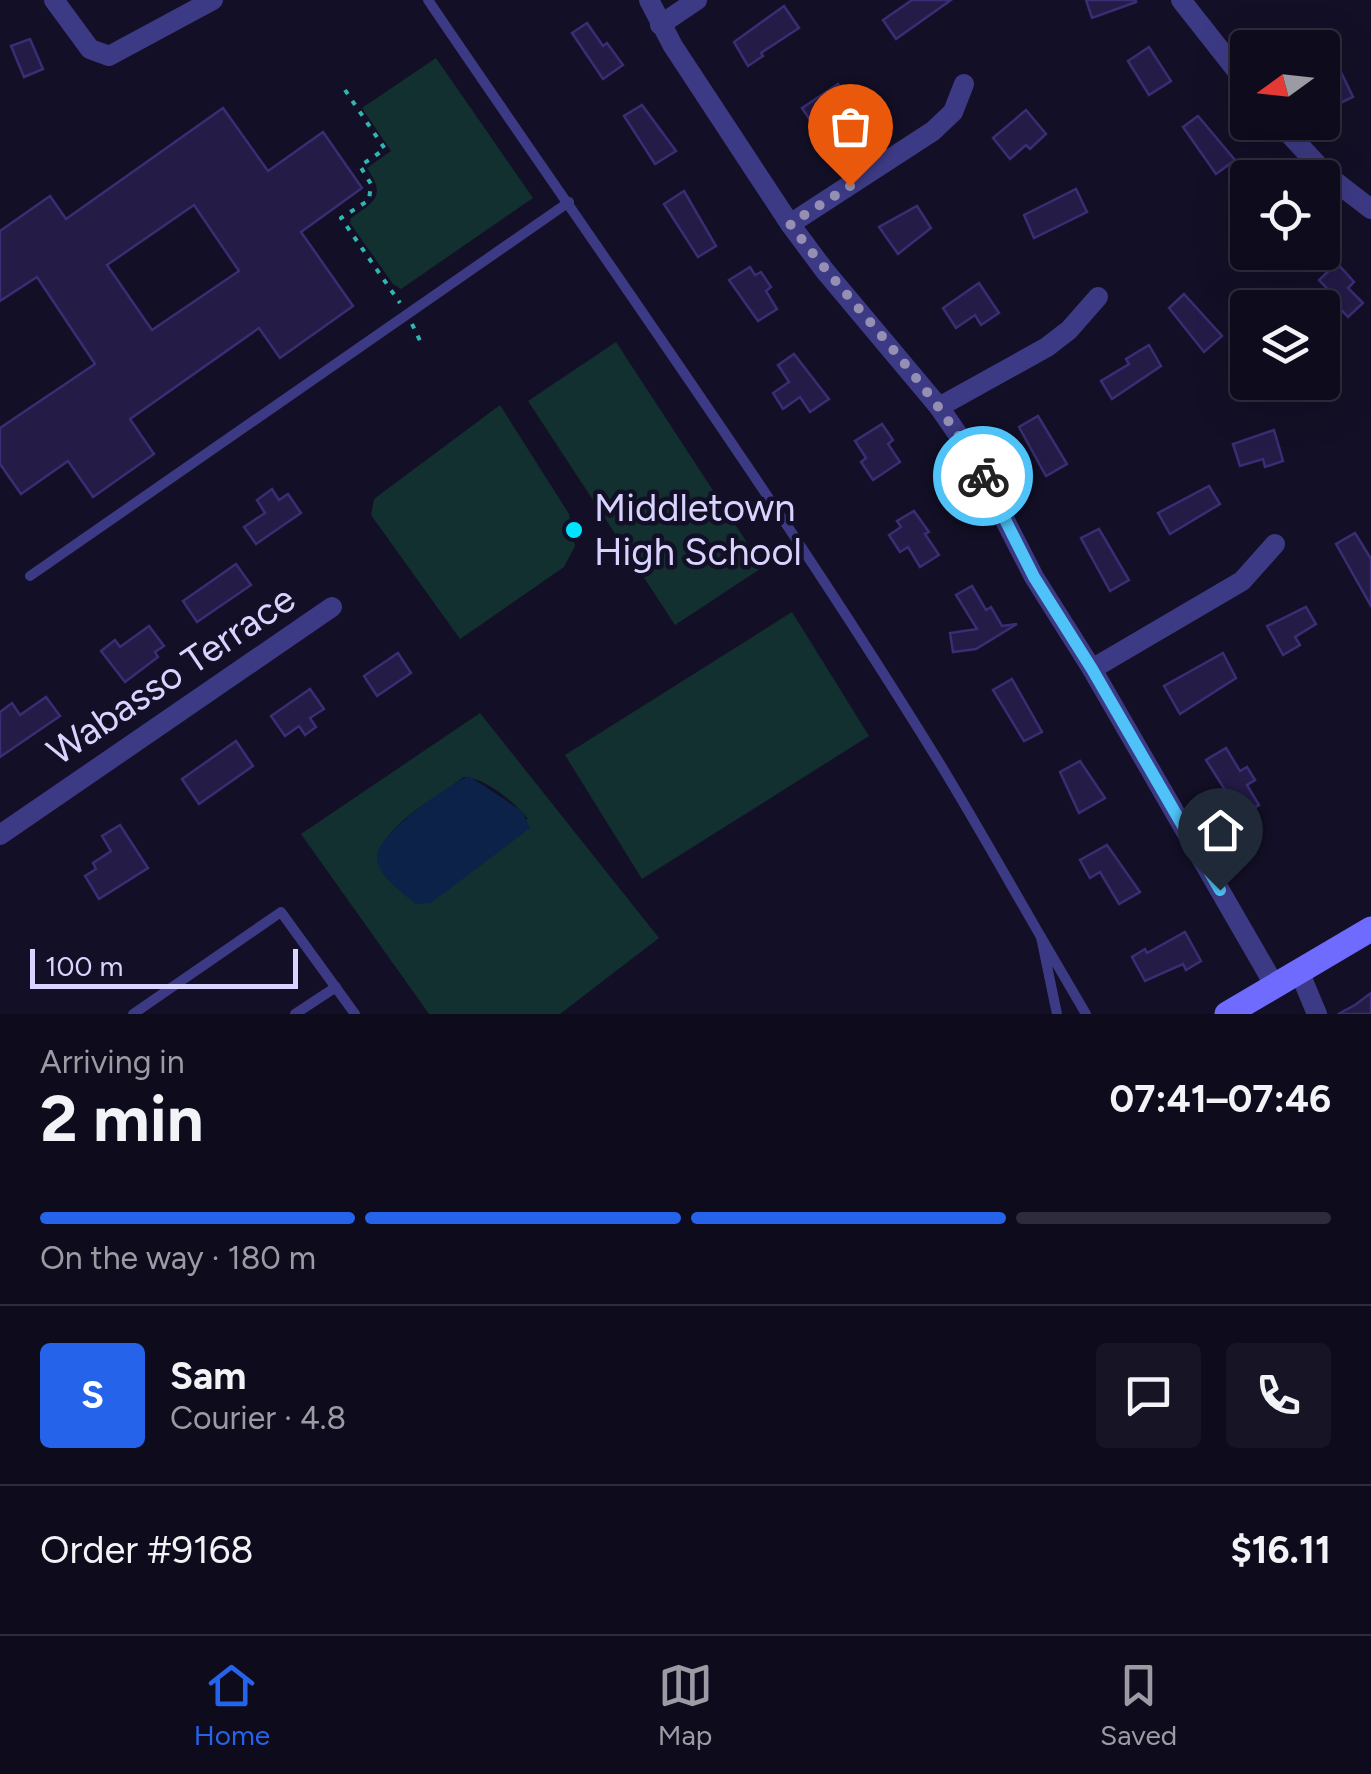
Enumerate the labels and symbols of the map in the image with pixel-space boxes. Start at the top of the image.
north arrow [1230,30,1340,140]
pin [808,84,893,187]
courier [933,426,1033,526]
place label: Middletown High School [594,485,802,575]
marker: Middletown High School [563,519,585,541]
street label: Wabasso Terrace [39,575,303,775]
pin [1178,788,1263,891]
scale bar [30,944,298,988]

